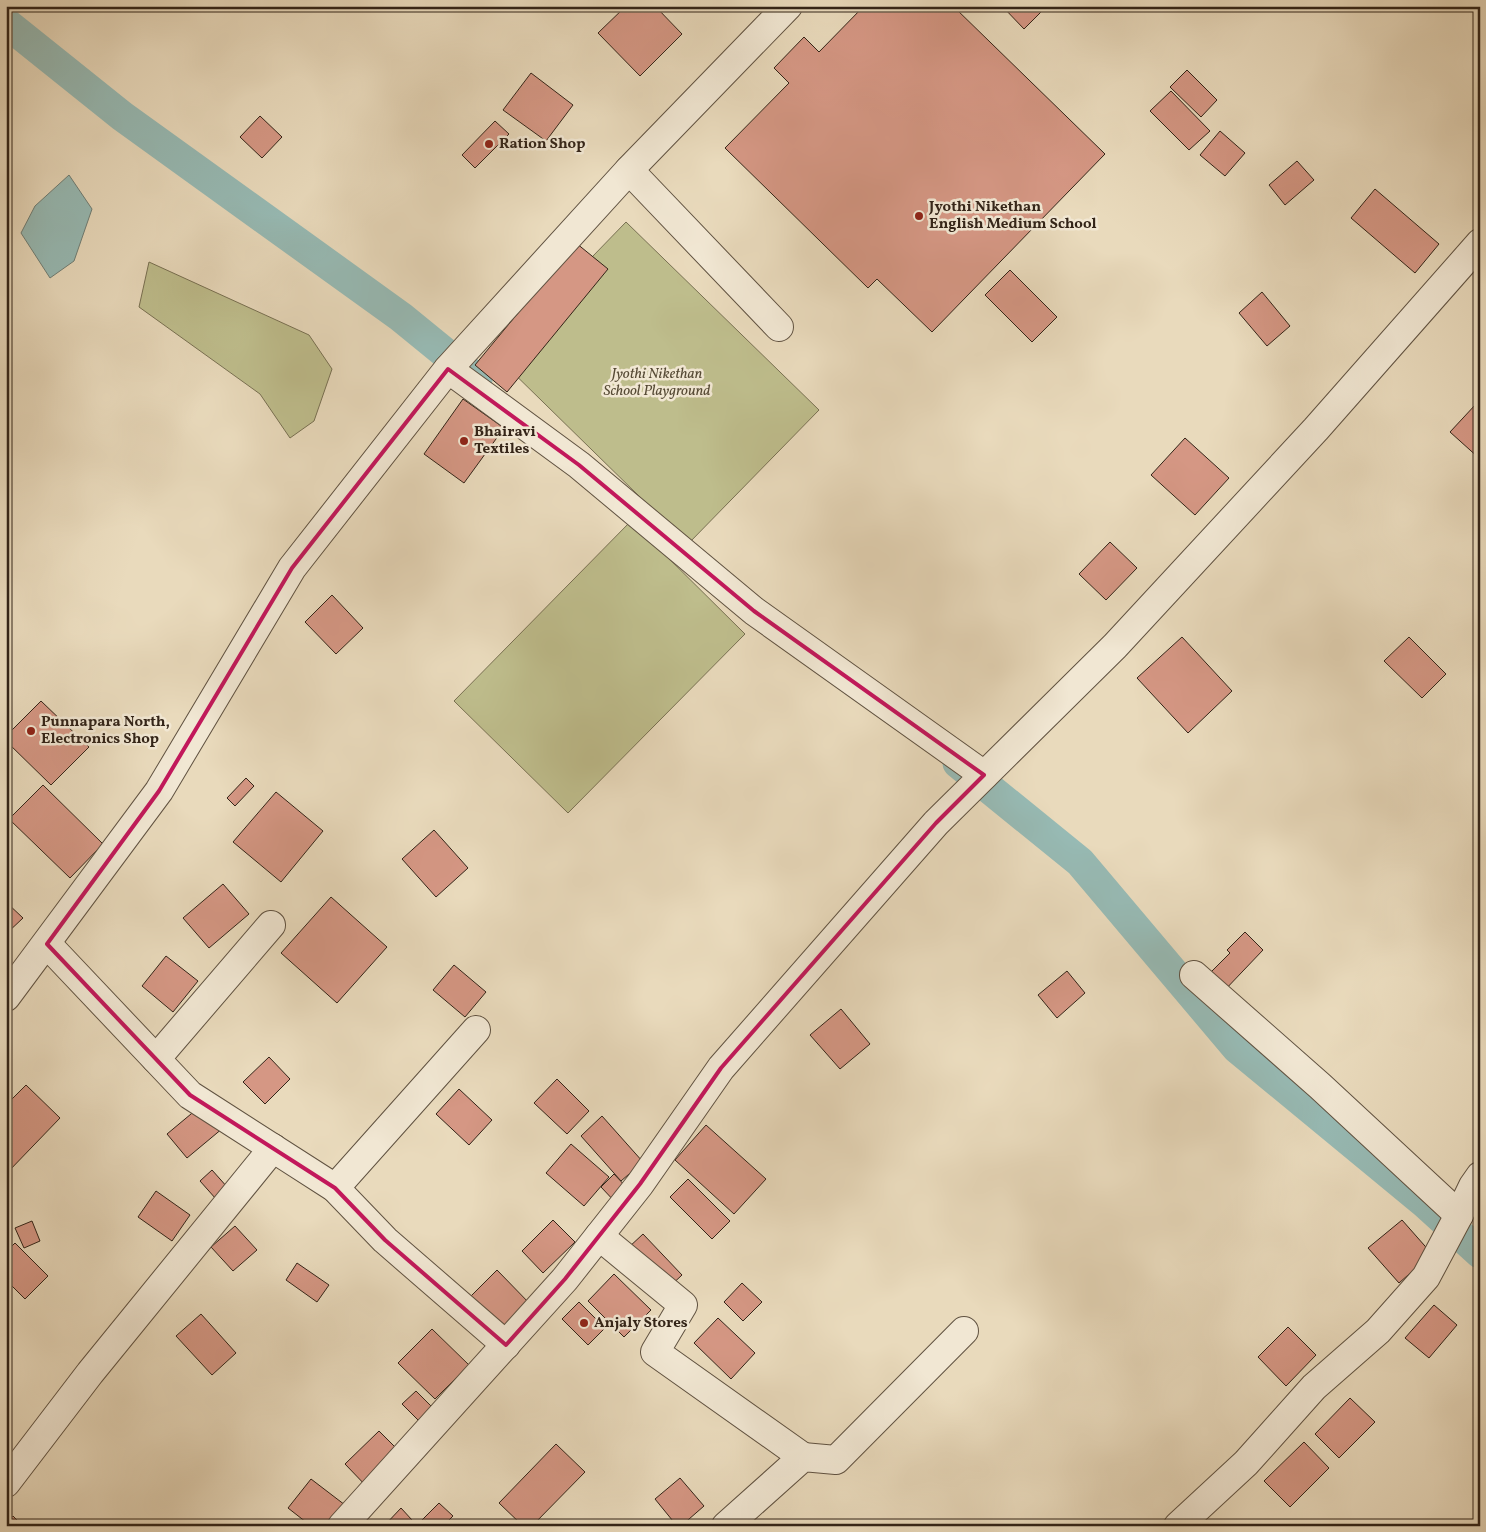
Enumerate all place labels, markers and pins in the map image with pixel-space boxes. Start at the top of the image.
place label: Ration Shop [499,134,585,155]
marker: Ration Shop [483,138,495,150]
place label: Jyothi Nikethan English Medium School [928,197,1097,235]
marker: Jyothi Nikethan English Medium School [913,210,925,222]
place label: Bhairavi Textiles [474,422,536,460]
marker: Bhairavi Textiles [458,435,470,447]
place label: Punnapara North, Electronics Shop [41,712,170,750]
marker: Punnapara North, Electronics Shop [25,725,37,737]
place label: Anjaly Stores [594,1313,688,1334]
marker: Anjaly Stores [578,1317,590,1329]

